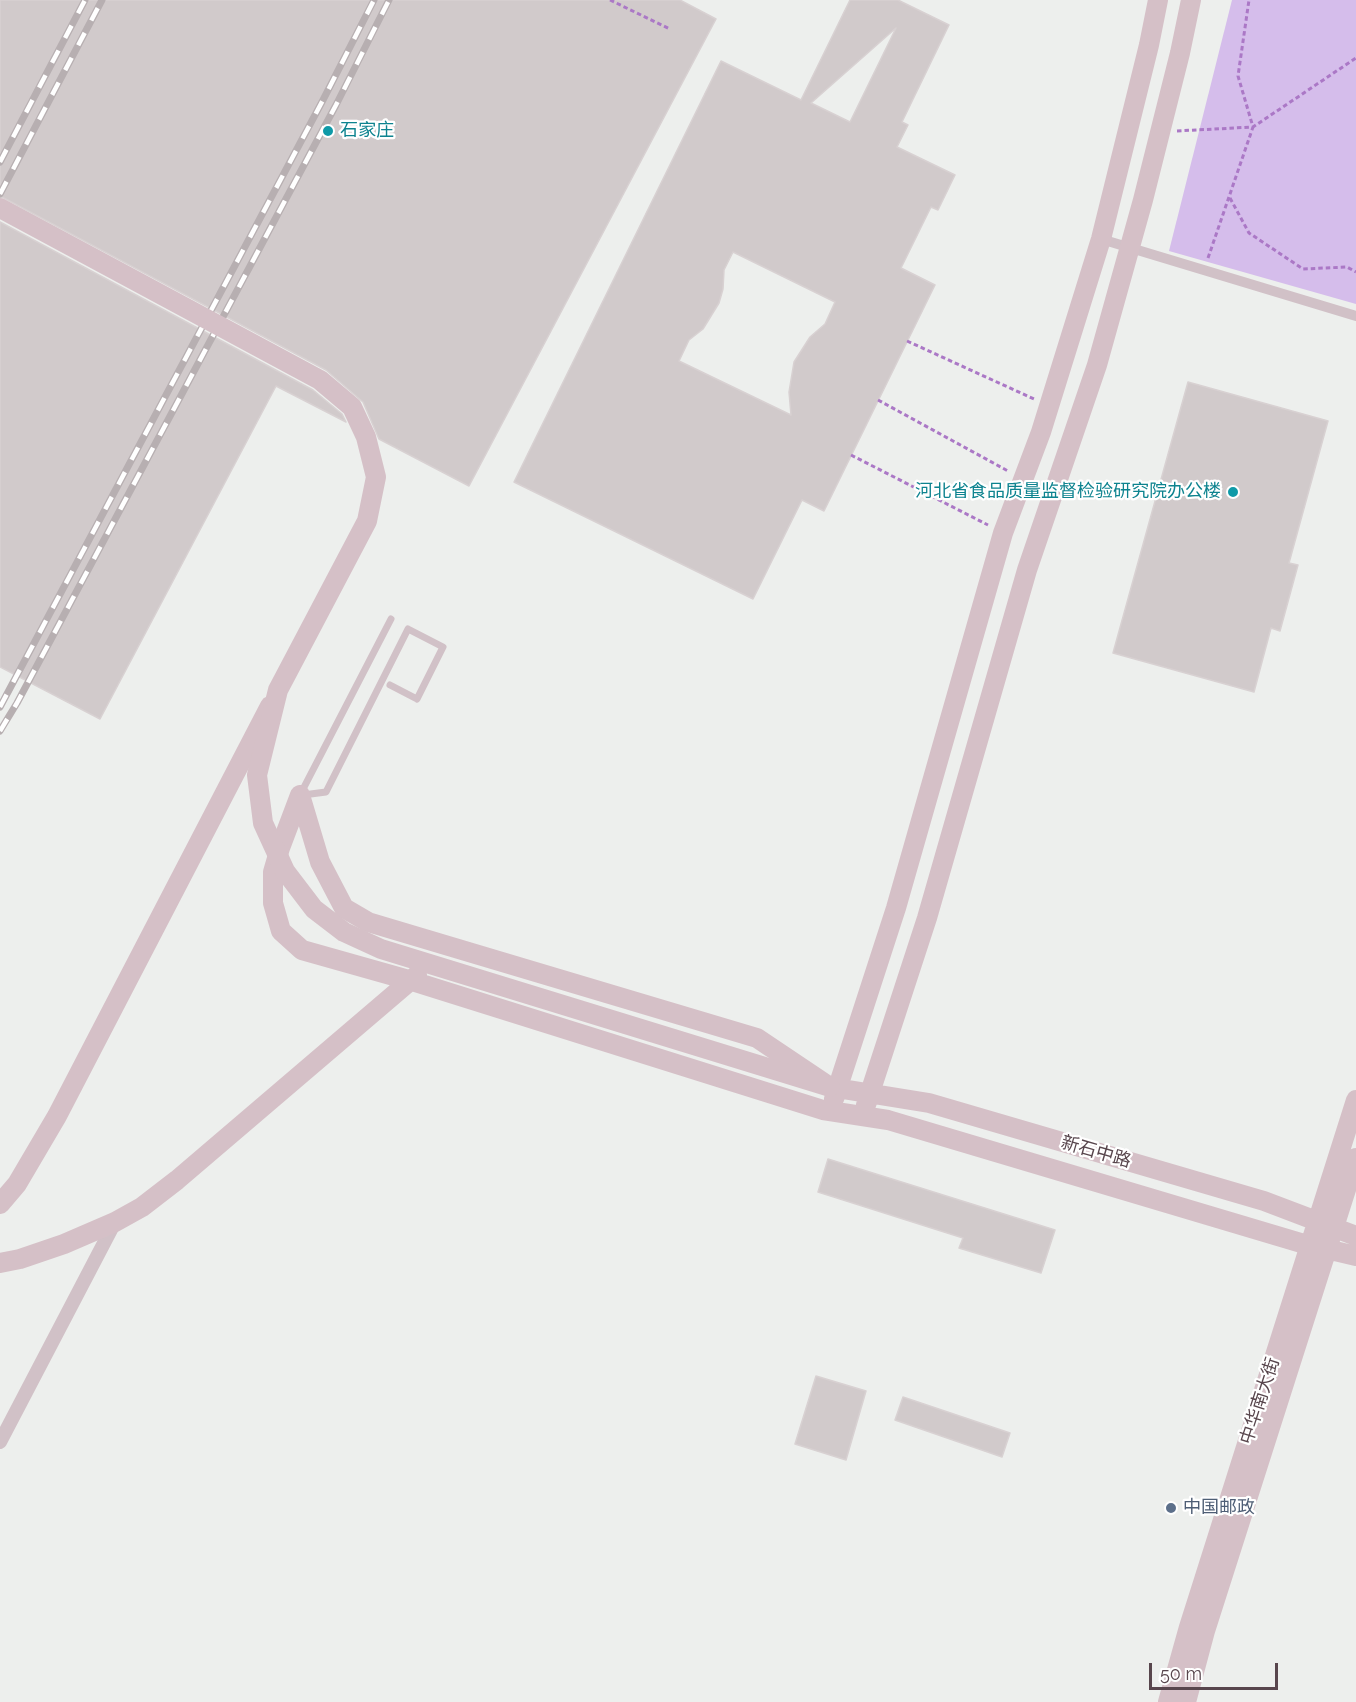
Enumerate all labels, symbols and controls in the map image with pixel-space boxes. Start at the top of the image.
place label: 石家庄 [340,120,394,142]
marker: 石家庄 [321,124,335,138]
place label: 河北省食品质量监督检验研究院办公楼 [915,481,1221,503]
marker: 河北省食品质量监督检验研究院办公楼 [1226,485,1240,499]
street label: 新石中路 [1058,1132,1134,1172]
street label: 中华南大街 [1236,1355,1284,1447]
place label: 中国邮政 [1183,1497,1255,1519]
marker: 中国邮政 [1164,1501,1178,1515]
scale bar [1152,1651,1281,1689]
text: 50 m [1160,1663,1202,1684]

